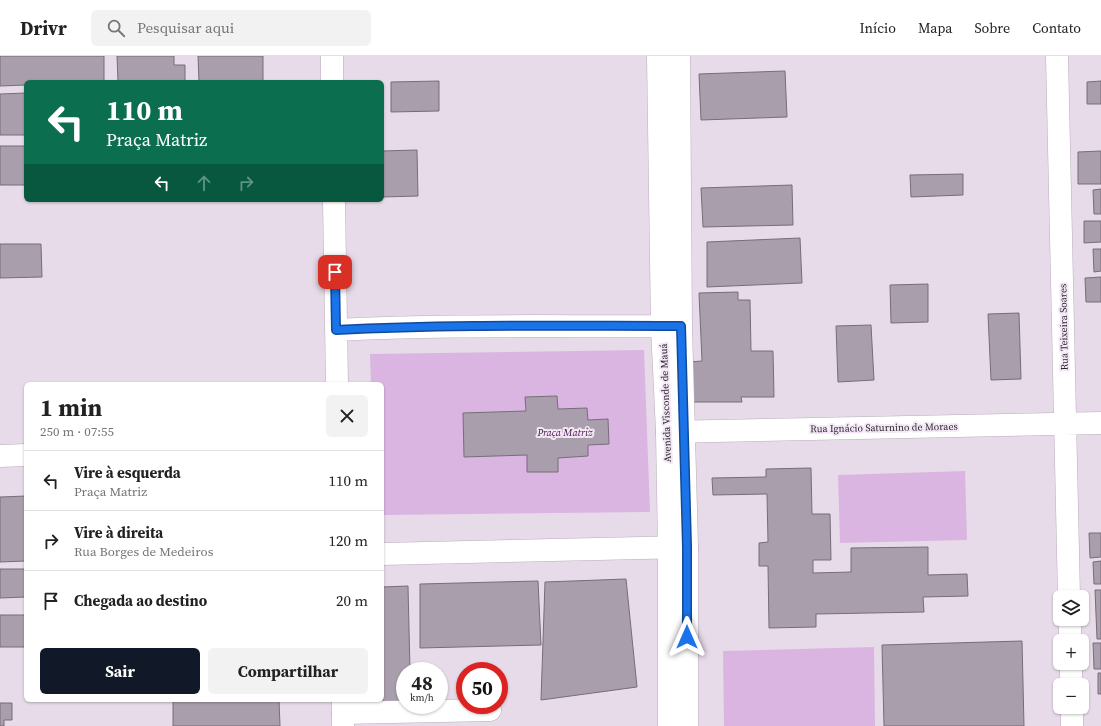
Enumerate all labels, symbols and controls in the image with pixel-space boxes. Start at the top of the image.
search box [91,10,371,46]
text: Drivr [20,15,67,41]
icon: search [105,17,127,39]
text: Pesquisar aqui [137,17,234,38]
text: Início [859,18,896,38]
text: Mapa [918,18,952,38]
text: Sobre [974,18,1010,38]
text: Contato [1032,18,1081,38]
text: 110 m [106,91,183,129]
icon: left [40,96,92,148]
text: Praça Matriz [106,127,207,152]
icon: left [151,172,173,194]
icon: ahead [193,172,215,194]
icon: right [235,172,257,194]
pin [318,255,352,289]
icon: arrive [324,261,346,283]
street label: Rua Teixeira Soares [1056,283,1071,370]
street label: Avenida Visconde de Mauá [657,342,674,463]
text: 1 min [40,391,102,424]
button: close [326,395,368,437]
street label: Rua Ignácio Saturnino de Moraes [810,420,958,435]
text: 250 m · 07:55 [40,423,114,440]
park label: Praça Matriz [536,426,593,439]
text: Vire à esquerda [74,462,181,483]
icon: left [40,470,62,492]
text: 110 m [328,470,368,491]
text: Praça Matriz [74,483,147,500]
text: Vire à direita [74,522,163,543]
icon: right [40,530,62,552]
text: 120 m [328,530,368,551]
text: Rua Borges de Medeiros [74,543,213,560]
icon: arrive [40,590,62,612]
text: Chegada ao destino [74,590,207,611]
text: 20 m [336,590,368,611]
map controls [1053,590,1089,714]
button: layers [1053,590,1089,626]
position arrow [666,616,708,658]
button: + [1053,634,1089,670]
button: Sair [40,648,200,694]
button: Compartilhar [208,648,368,694]
speed limit sign: 50 [456,662,508,714]
text: 48 [411,669,433,697]
button: − [1053,678,1089,714]
text: km/h [410,691,434,704]

